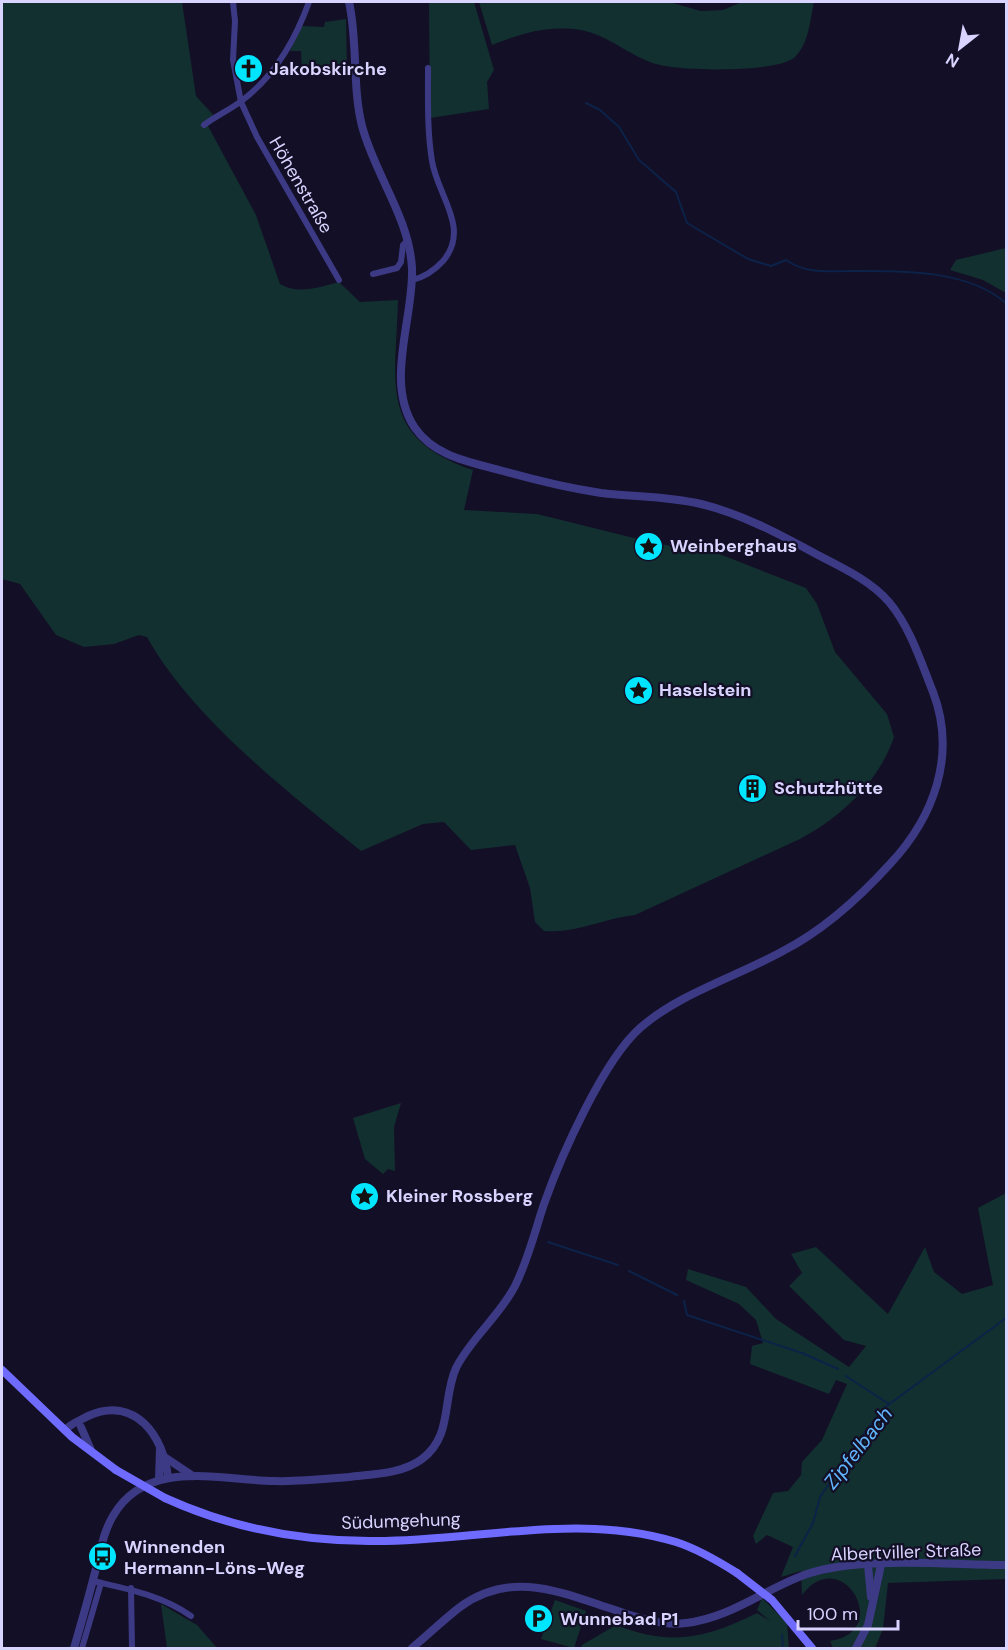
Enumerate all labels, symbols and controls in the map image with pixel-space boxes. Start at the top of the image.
north arrow [930,18,990,78]
text: N [942,48,963,72]
church icon: Jakobskirche [232,53,264,85]
place label: Jakobskirche [269,57,387,81]
street label: Höhenstraße [264,132,338,238]
place icon: Weinberghaus [633,530,665,562]
place label: Weinberghaus [670,534,797,558]
place icon: Haselstein [622,674,654,706]
place label: Haselstein [659,678,751,702]
building icon: Schutzhütte [737,772,769,804]
place label: Schutzhütte [774,776,883,800]
place icon: Kleiner Rossberg [349,1180,381,1212]
place label: Kleiner Rossberg [386,1184,533,1208]
water label: Zipfelbach [818,1402,898,1494]
street label: Südumgehung [341,1507,461,1535]
place label: Winnenden Hermann-Löns-Weg [124,1535,305,1580]
street label: Albertviller Straße [830,1537,982,1567]
bus stop icon: Winnenden Hermann-Löns-Weg [87,1541,119,1573]
scale bar [798,1593,898,1631]
text: 100 m [807,1602,858,1626]
parking icon: Wunnebad P1 [523,1603,555,1635]
place label: Wunnebad P1 [560,1607,678,1631]

